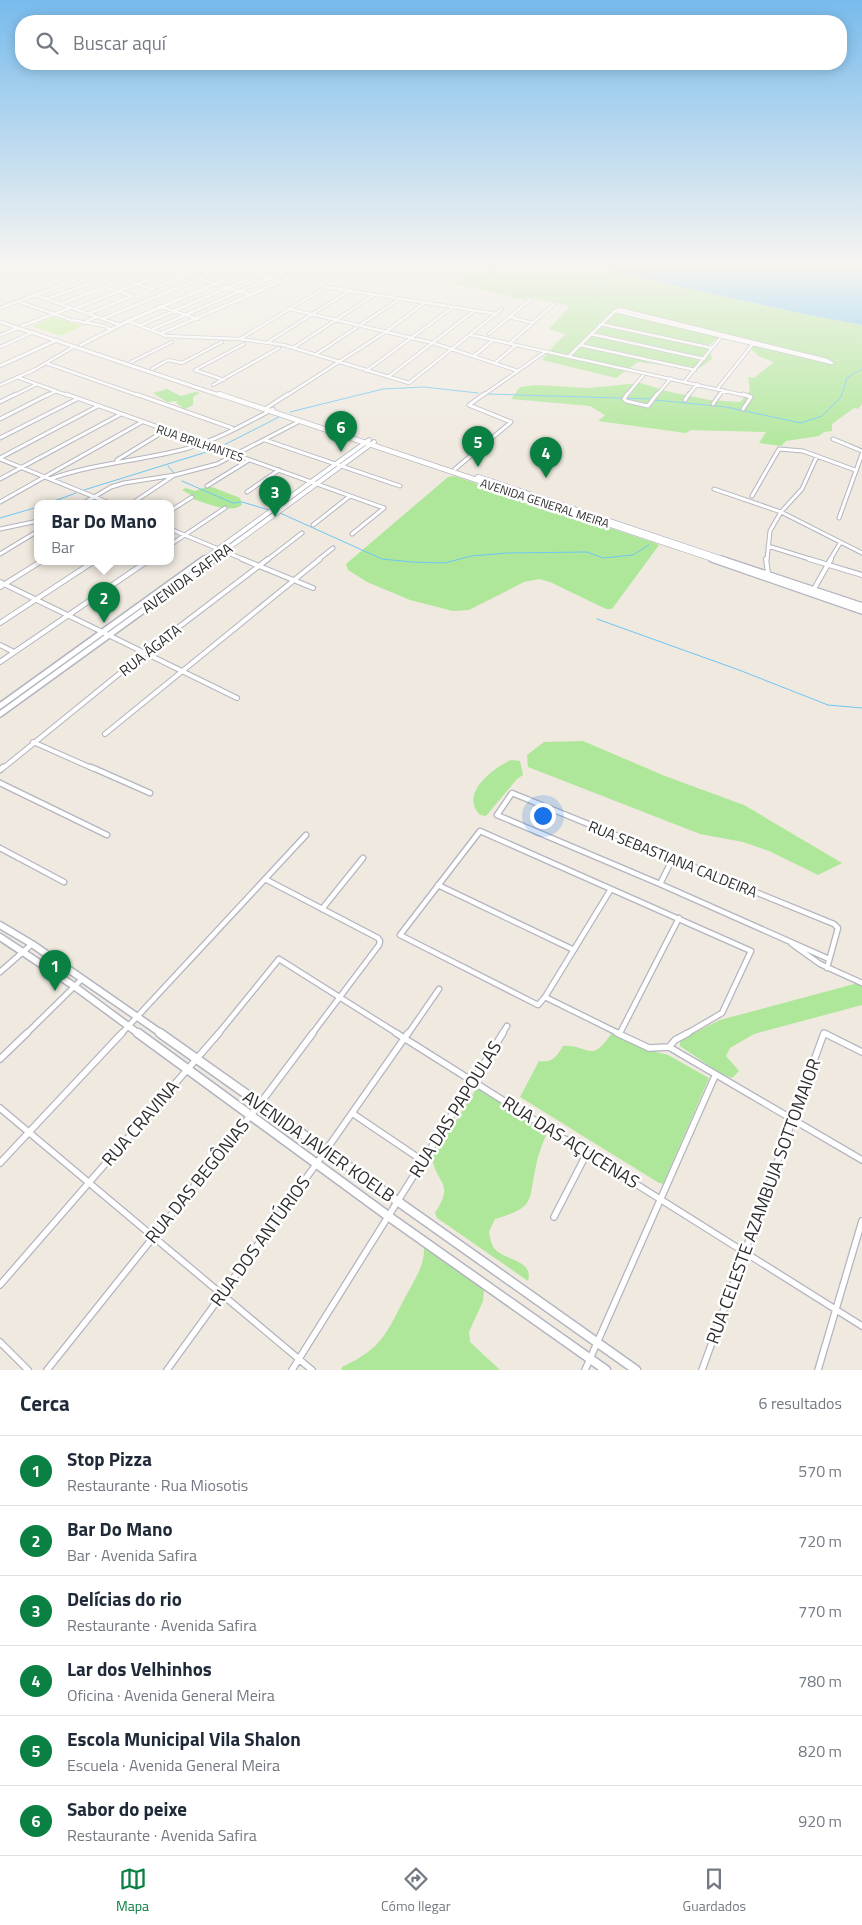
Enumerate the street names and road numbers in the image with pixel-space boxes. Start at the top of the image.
street label: RUA BRILHANTES [154,419,246,467]
street label: AVENIDA GENERAL MEIRA [478,473,612,533]
street label: AVENIDA SAFIRA [137,537,237,619]
street label: RUA ÁGATA [114,618,186,682]
street label: RUA SEBASTIANA CALDEIRA [585,815,761,903]
street label: RUA DAS PAPOULAS [402,1035,508,1183]
street label: RUA CELESTE AZAMBUJA SOTTOMAIOR [699,1054,827,1348]
street label: RUA CRAVINA [95,1074,185,1172]
street label: AVENIDA JAVIER KOELB [237,1083,401,1209]
street label: RUA DAS AÇUCENAS [497,1089,645,1195]
street label: RUA DAS BEGÔNIAS [138,1113,256,1249]
street label: RUA DOS ANTÚRIOS [203,1170,317,1312]

